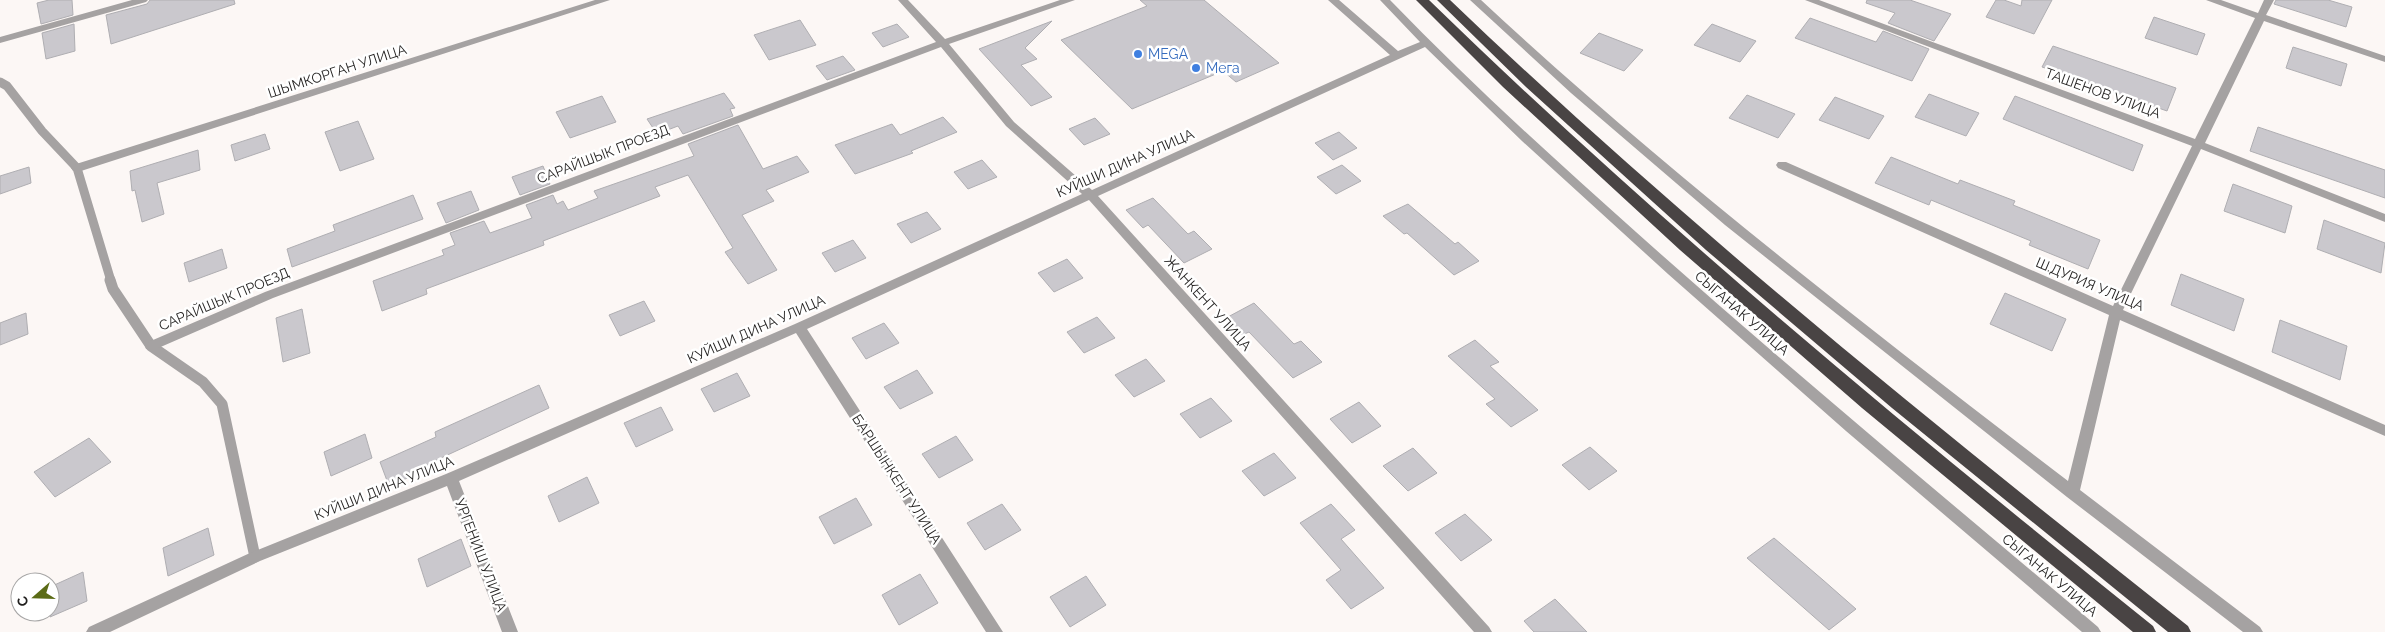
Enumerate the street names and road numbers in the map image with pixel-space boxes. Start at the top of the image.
street label: ШЫМКОРГАН УЛИЦА [266,41,409,101]
street label: ТАШЕНОВ УЛИЦА [2043,65,2163,122]
street label: САРАЙШЫК ПРОЕЗД [534,120,671,187]
street label: КУЙШИ ДИНА УЛИЦА [1053,124,1197,201]
street label: ЖАНКЕНТ УЛИЦА [1161,252,1255,354]
street label: Ш.ДУРИЯ УЛИЦА [2033,254,2147,314]
street label: САРАЙШЫК ПРОЕЗД [156,263,292,334]
street label: СЫГАНАК УЛИЦА [1692,268,1793,359]
street label: КУЙШИ ДИНА УЛИЦА [684,290,828,367]
street label: БАРШЫНКЕНТ УЛИЦА [849,411,945,547]
street label: КУЙШИ ДИНА УЛИЦА [312,452,457,523]
street label: УРГЕНИШ УЛИЦА [452,496,510,614]
street label: СЫГАНАК УЛИЦА [1999,530,2101,620]

